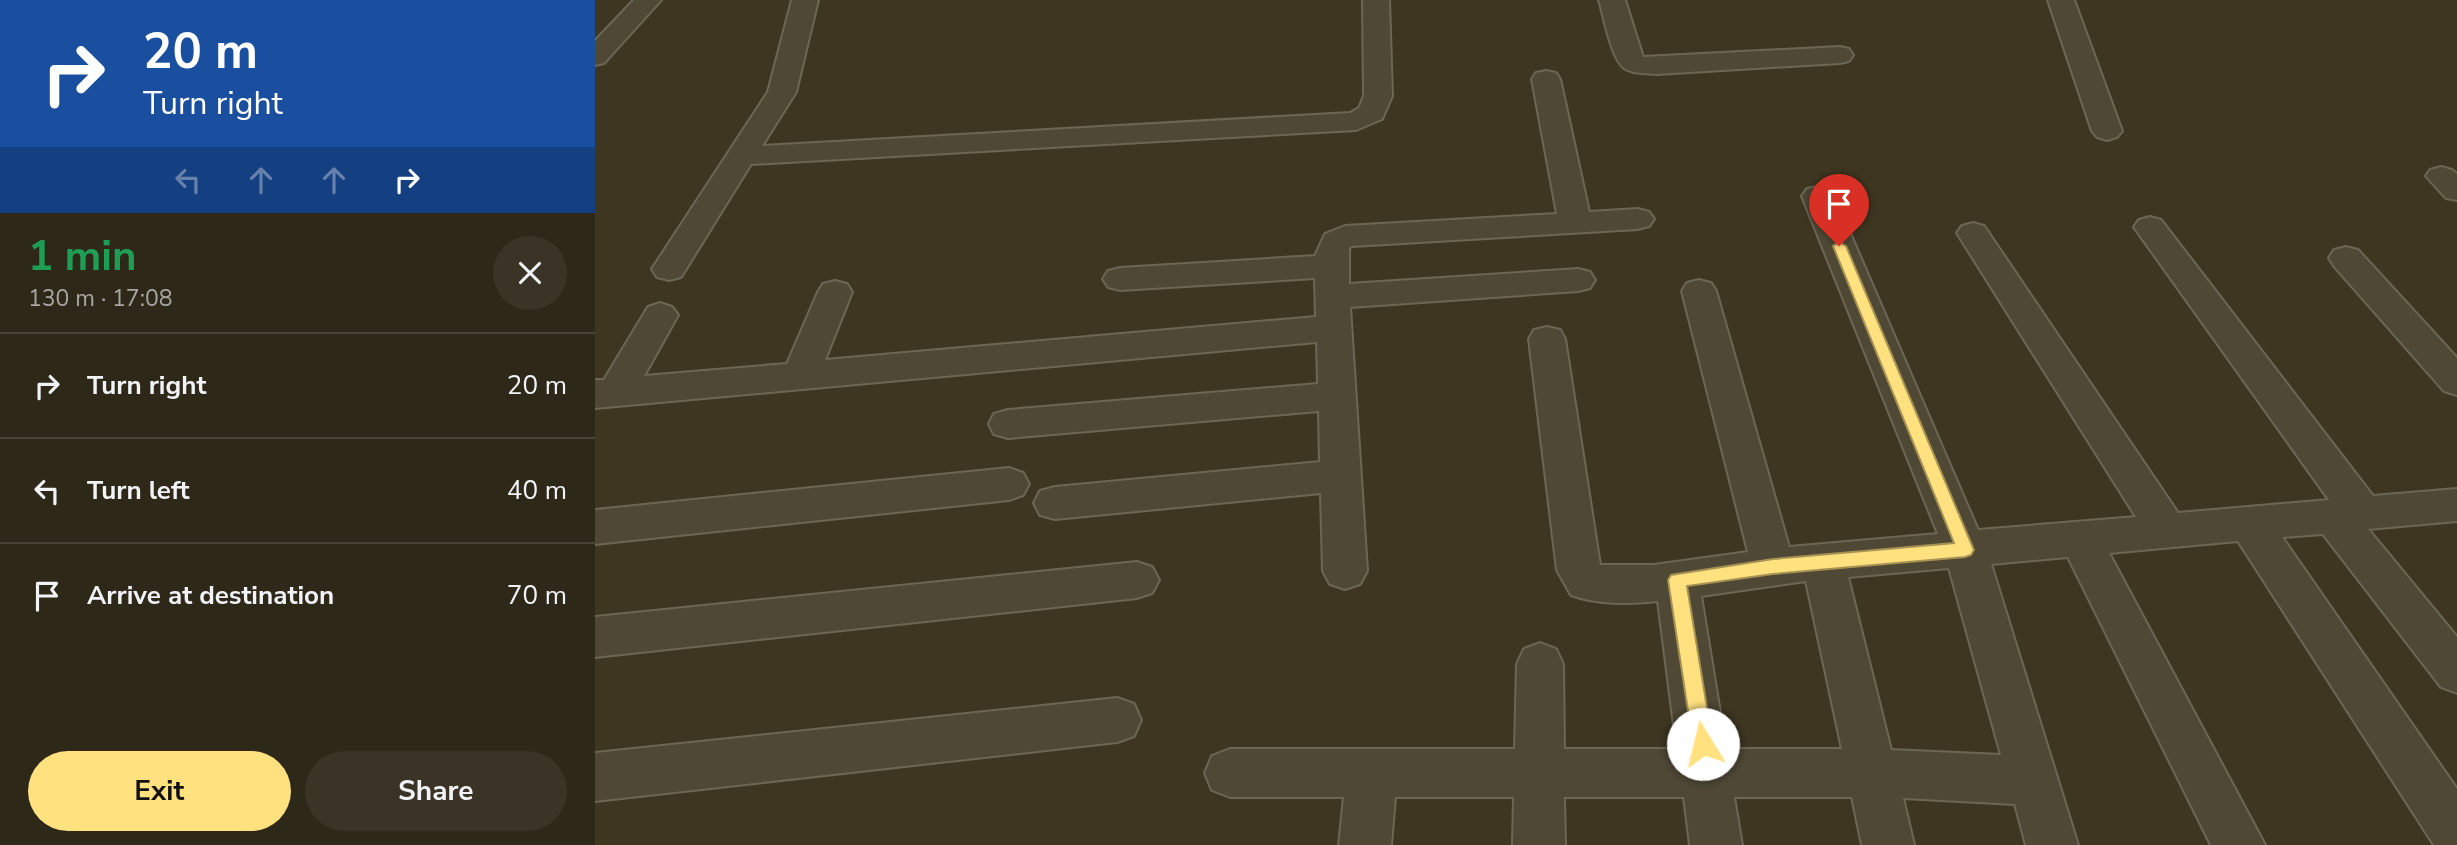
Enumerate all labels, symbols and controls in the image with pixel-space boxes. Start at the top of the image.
text: 20 m [143,18,258,85]
icon: right [28,28,119,119]
text: Turn right [143,82,283,125]
icon: left [169,161,207,199]
icon: ahead [242,161,280,199]
icon: ahead [315,161,353,199]
icon: right [388,161,426,199]
pin [1809,174,1869,246]
icon: arrive [1820,185,1858,223]
text: 1 min [28,228,137,285]
button: close [493,236,567,310]
text: 130 m · 17:08 [28,283,173,314]
icon: right [28,367,66,405]
text: Turn right [87,368,206,403]
text: 20 m [507,368,567,403]
icon: left [28,472,66,510]
text: Turn left [87,473,190,508]
text: 40 m [507,473,567,508]
icon: arrive [28,577,66,615]
text: Arrive at destination [87,578,334,613]
text: 70 m [507,578,567,613]
position arrow [1666,707,1740,781]
button: Exit [28,751,291,831]
button: Share [305,751,567,831]

